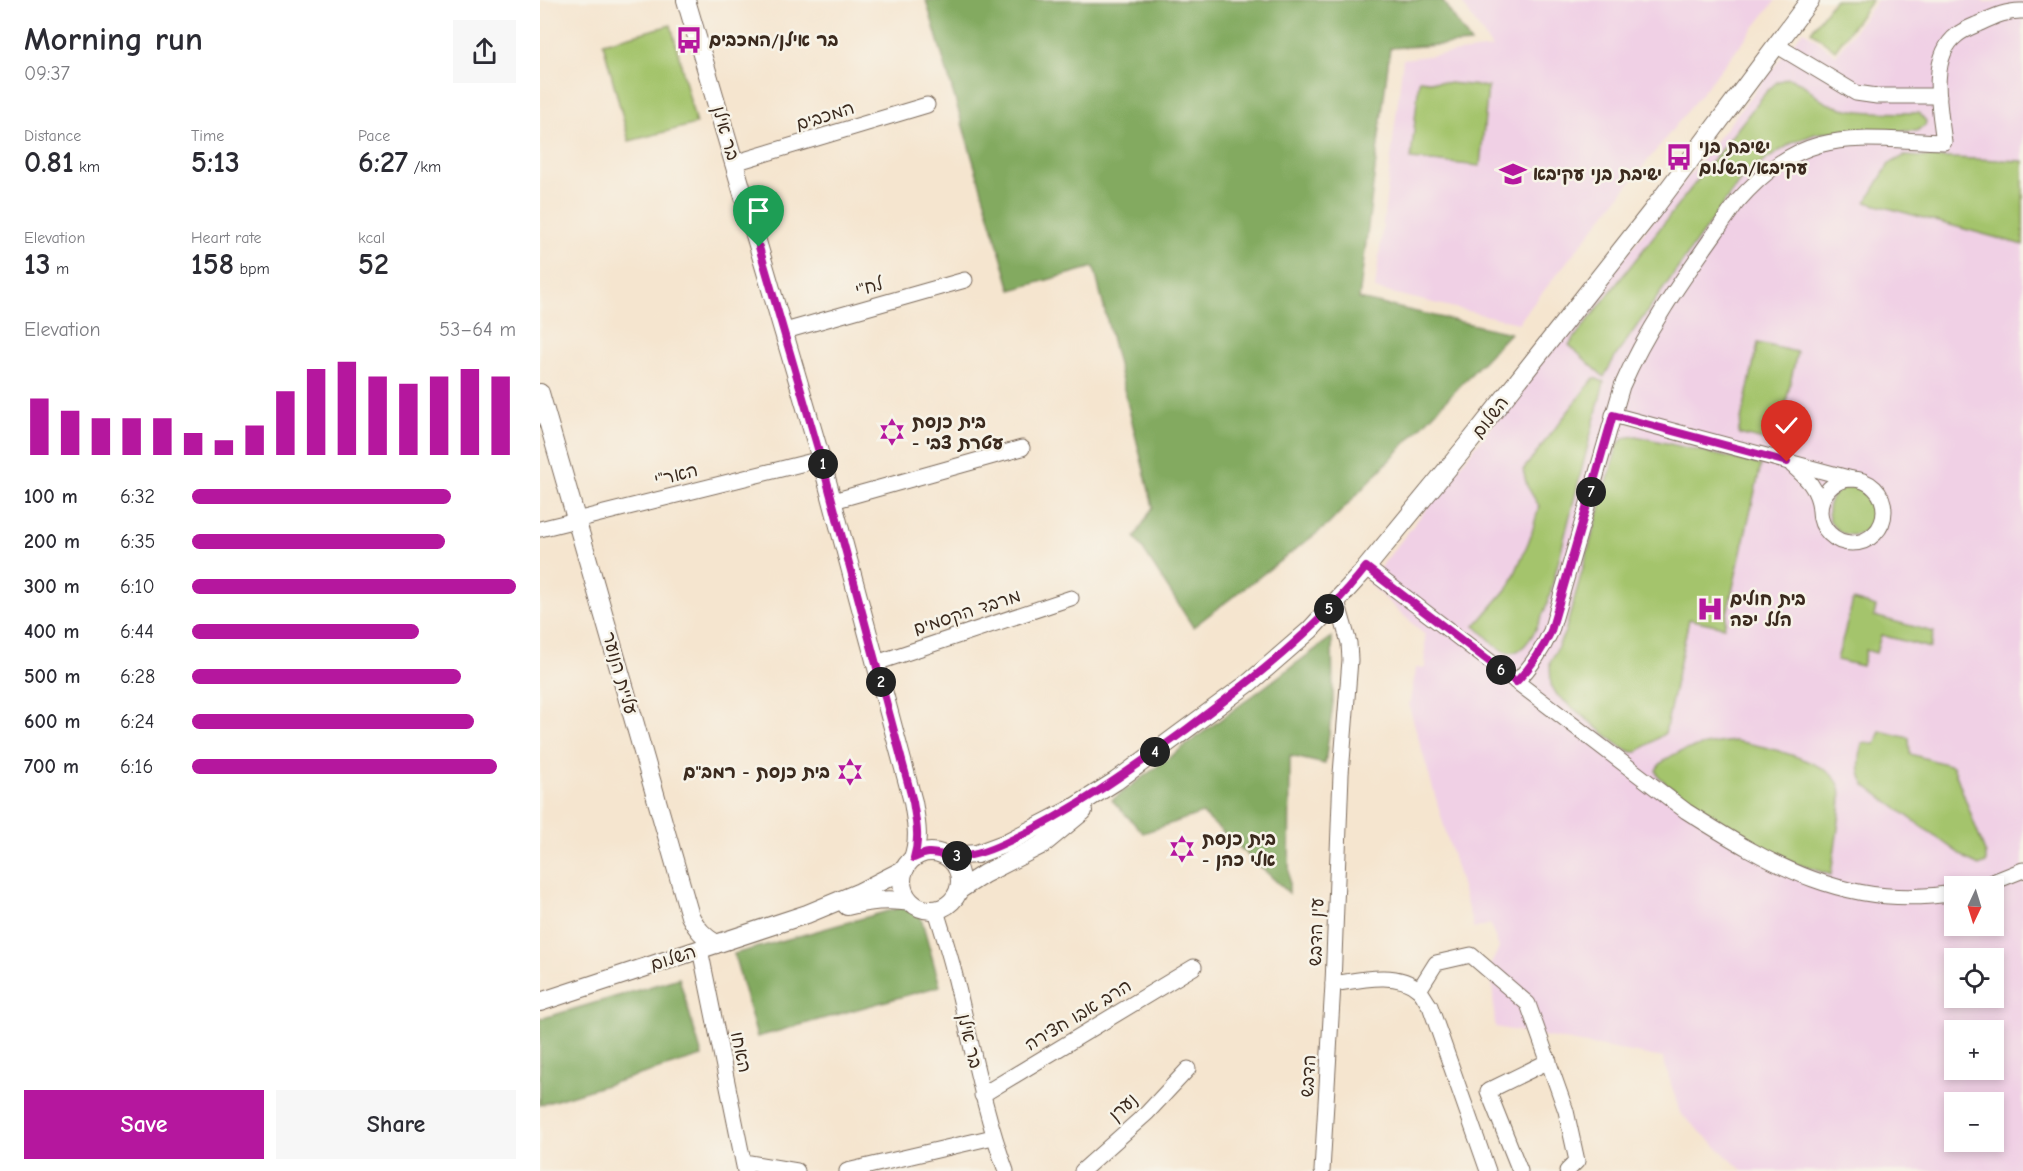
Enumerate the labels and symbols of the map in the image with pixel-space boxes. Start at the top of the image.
bus stop icon: בר אילן/המכבים [674,25,704,55]
place label: בר אילן/המכבים [709,30,839,51]
street label: המכבים [793,98,857,135]
street label: בר אילן [708,104,743,163]
place label: ישיבת בני עקיבא/השלום [1699,137,1808,179]
bus stop icon: ישיבת בני עקיבא/השלום [1664,142,1694,172]
school or university icon: ישיבת בני עקיבא [1498,159,1528,189]
place label: ישיבת בני עקיבא [1533,164,1662,185]
pin [733,185,784,247]
street label: לח"י [853,273,886,301]
street label: השלום [1468,392,1513,442]
pin [1761,400,1812,462]
place label: בית כנסת - עטרת צבי [912,412,1003,454]
synagogue icon: בית כנסת - עטרת צבי [877,417,907,447]
pin: 1 [808,449,838,479]
street label: האר"י [652,460,700,491]
pin: 7 [1576,477,1606,507]
street label: מרבד הקסמים [911,585,1023,640]
place label: בית חולים הלל יפה [1730,589,1806,631]
pin: 5 [1314,594,1344,624]
hospital icon: בית חולים הלל יפה [1695,594,1725,624]
street label: עליית הנוער [598,629,641,717]
pin: 6 [1486,655,1516,685]
pin: 2 [866,667,896,697]
pin: 4 [1140,737,1170,767]
synagogue icon: בית כנסת - רמב"ם [835,757,865,787]
place label: בית כנסת - רמב"ם [683,762,830,783]
place label: בית כנסת - אלי כהן [1202,829,1276,871]
synagogue icon: בית כנסת - אלי כהן [1167,834,1197,864]
pin: 3 [942,841,972,871]
north arrow [1944,876,2004,936]
street label: עין הדבש [1305,897,1328,967]
street label: השלום [648,941,699,976]
street label: הרב אבו חצירה [1021,975,1135,1056]
street label: בר אילן [953,1012,986,1070]
street label: האחו [726,1030,755,1074]
street label: הדבש [1297,1054,1320,1098]
street label: נערן [1105,1089,1142,1126]

